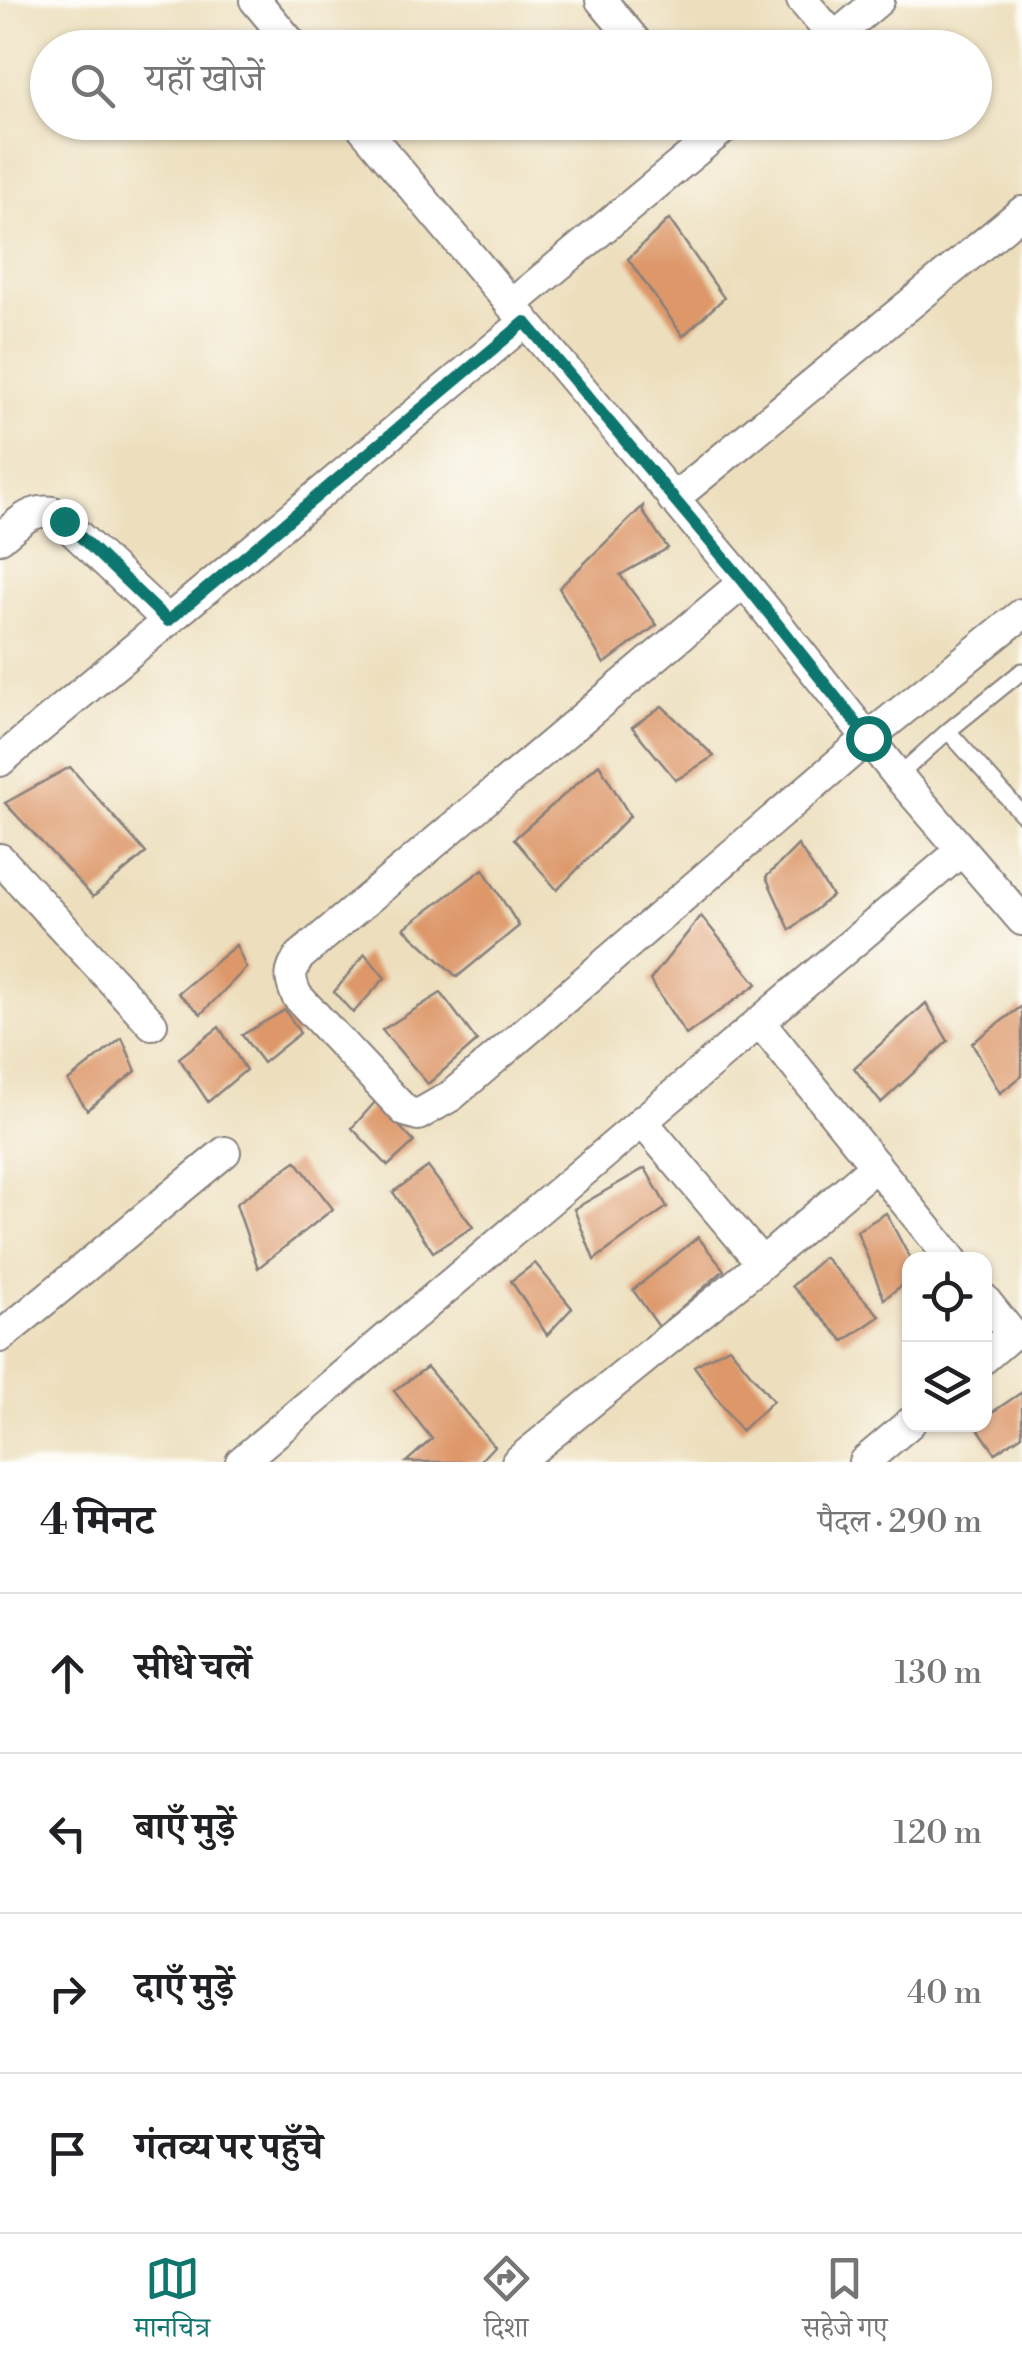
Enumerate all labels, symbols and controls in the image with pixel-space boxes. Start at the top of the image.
search box [30,30,992,140]
text: यहाँ खोजें [145,56,264,103]
icon: search [65,58,120,113]
route end [42,499,88,545]
route start [846,716,892,762]
map controls [902,1252,992,1432]
button: locate [902,1252,992,1342]
button: layers [902,1342,992,1432]
text: 4 मिनट [40,1495,154,1548]
text: पैदल · 290 m [818,1502,982,1542]
text: सीधे चलें [135,1644,251,1691]
icon: ahead [40,1646,95,1701]
text: 130 m [895,1653,982,1693]
text: बाएँ मुड़ें [135,1804,235,1851]
icon: left [40,1806,95,1861]
text: 120 m [893,1813,982,1853]
text: दाएँ मुड़ें [135,1964,234,2011]
icon: right [40,1966,95,2021]
text: 40 m [907,1973,982,2013]
text: गंतव्य पर पहुँचे [135,2124,323,2171]
icon: arrive [40,2126,95,2181]
tab: मानचित्र [134,2251,210,2355]
tab: दिशा [479,2251,534,2355]
tab: सहेजे गए [802,2251,888,2355]

